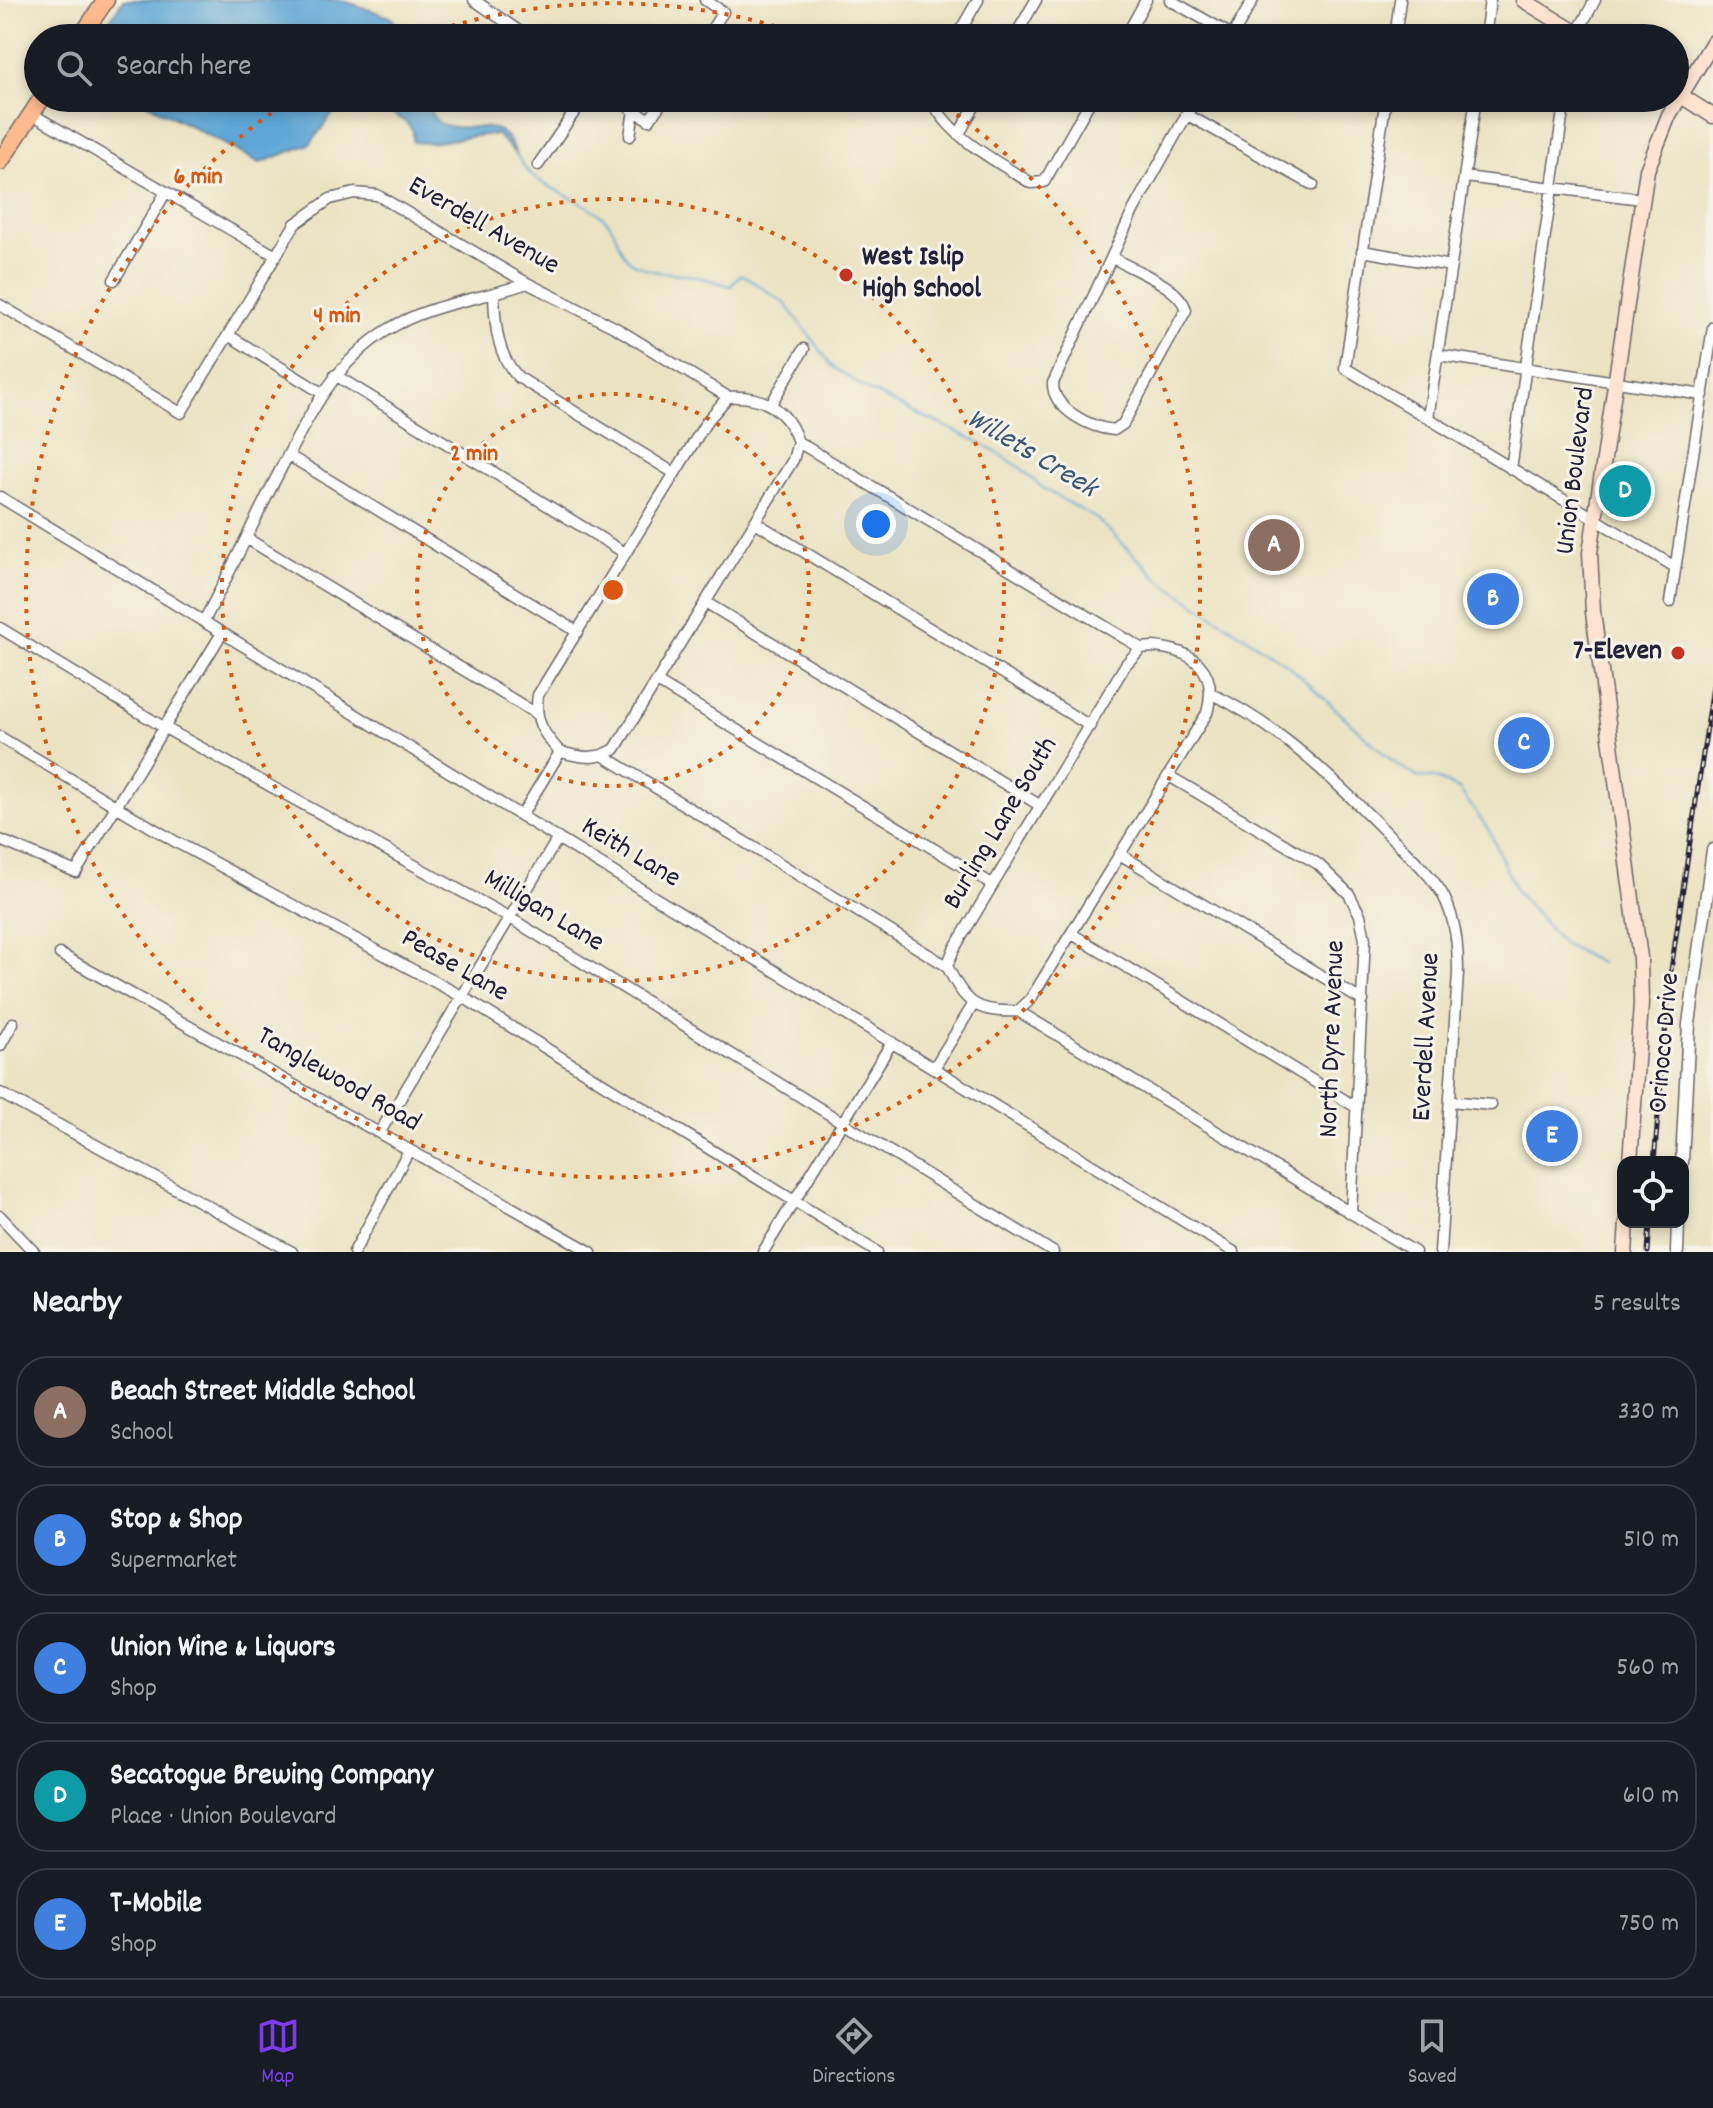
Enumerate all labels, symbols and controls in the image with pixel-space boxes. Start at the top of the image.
search box [24,24,1689,112]
icon: search [52,46,96,90]
text: Search here [116,47,252,90]
text: 6 min [173,161,223,195]
street label: Everdell Avenue [400,167,566,287]
place label: West Islip High School [862,239,981,311]
marker: West Islip High School [837,266,855,284]
text: 4 min [313,300,361,334]
street label: Union Boulevard [1547,385,1607,557]
water label: Willets Creek [958,399,1107,512]
text: 2 min [450,438,498,472]
pin: D [1599,461,1651,521]
your location [856,504,896,544]
pin: A [1248,515,1300,575]
pin: B [1467,569,1519,629]
centre of rings [599,576,627,604]
place label: 7-Eleven [1573,633,1662,673]
marker: 7-Eleven [1669,644,1687,662]
pin: C [1498,713,1550,773]
street label: Burling Lane South [935,730,1069,918]
street label: Keith Lane [573,809,687,899]
street label: Milligan Lane [475,860,611,964]
street label: Pease Lane [393,920,515,1014]
street label: North Dyre Avenue [1311,939,1357,1139]
street label: Everdell Avenue [1404,952,1452,1122]
street label: Orinoco Drive [1640,971,1692,1115]
street label: Tanglewood Road [249,1018,427,1144]
pin: E [1526,1106,1578,1166]
map controls [1617,1156,1689,1228]
button: locate [1617,1156,1689,1228]
text: Nearby [32,1280,121,1329]
text: 5 results [1593,1286,1681,1323]
text: Beach Street Middle School [110,1372,415,1415]
text: A [53,1394,67,1431]
text: 330 m [1618,1394,1679,1431]
text: School [110,1415,173,1452]
text: Stop & Shop [110,1500,243,1543]
text: B [54,1522,66,1559]
text: 510 m [1623,1522,1679,1559]
text: Supermarket [110,1543,237,1580]
text: Union Wine & Liquors [110,1628,336,1671]
text: C [54,1650,66,1687]
text: 560 m [1616,1650,1679,1687]
text: Shop [110,1671,157,1708]
text: Secatogue Brewing Company [110,1756,433,1799]
text: D [53,1778,67,1815]
text: 610 m [1623,1778,1679,1815]
text: Place · Union Boulevard [110,1799,336,1836]
text: T-Mobile [110,1884,202,1927]
text: E [54,1906,66,1943]
text: 750 m [1619,1906,1679,1943]
text: Shop [110,1927,157,1964]
tab: Map [256,2014,300,2093]
tab: Directions [812,2014,896,2093]
tab: Saved [1408,2014,1457,2093]

